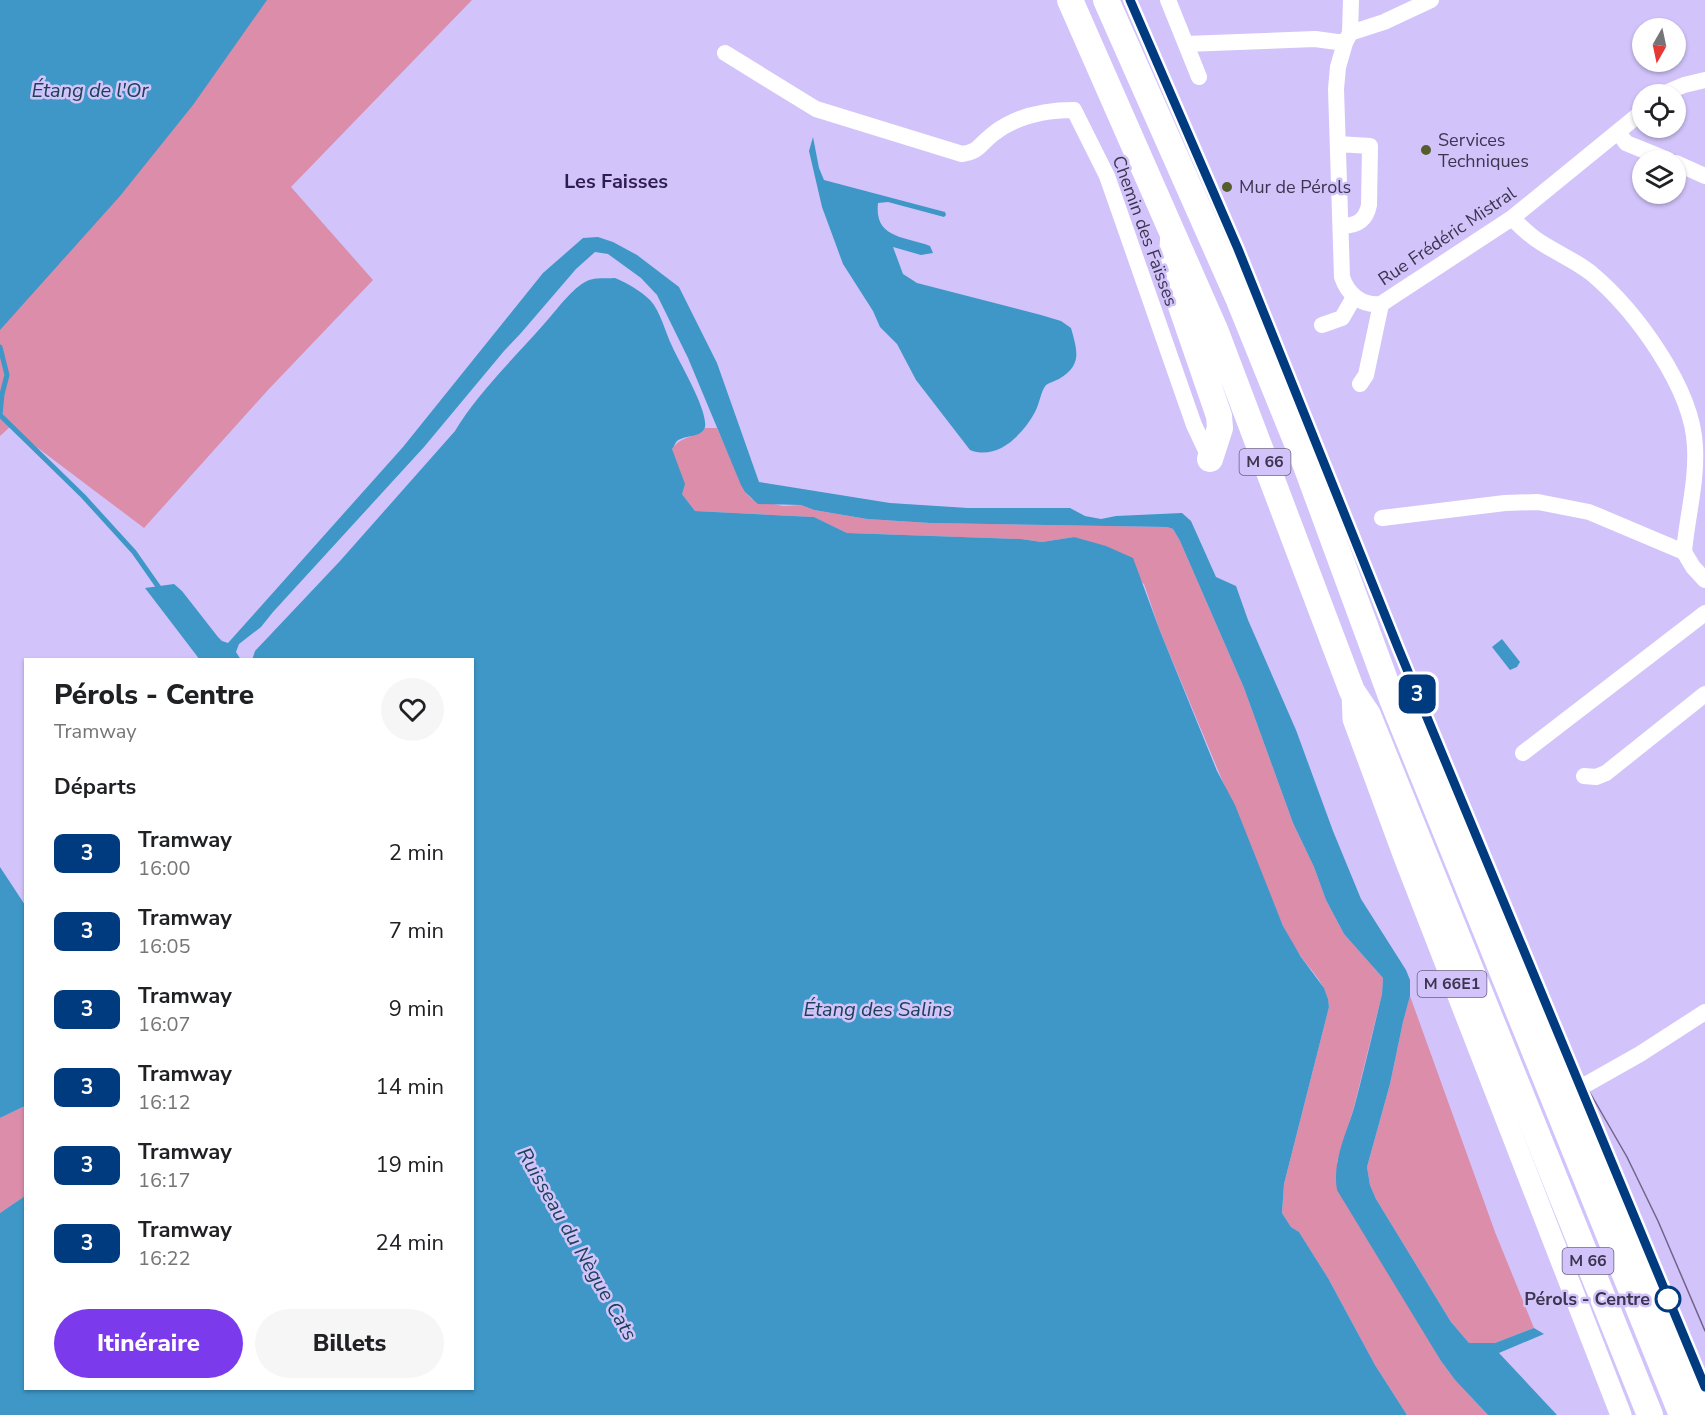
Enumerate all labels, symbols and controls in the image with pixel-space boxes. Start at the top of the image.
north arrow [1632,18,1686,72]
map controls [1632,18,1686,204]
water label: Étang de l'Or [32,77,149,104]
button: locate [1632,84,1686,138]
place label: Services Techniques [1438,128,1529,173]
marker: Services Techniques [1419,143,1433,157]
button: layers [1632,150,1686,204]
street label: Chemin des Faïsses [1107,152,1183,310]
district label: Les Faisses [564,168,668,195]
place label: Mur de Pérols [1239,175,1351,199]
marker: Mur de Pérols [1220,180,1234,194]
street label: Rue Frédéric Mistral [1373,181,1521,291]
road number: M 66 [1240,449,1290,475]
line badge: 3 [1398,674,1436,714]
text: Pérols - Centre [54,676,254,714]
button: heart [381,678,444,741]
text: 3 [1411,680,1423,708]
text: Tramway [54,718,137,745]
text: Départs [54,772,136,802]
text: Tramway [138,825,232,855]
text: 2 min [389,838,444,868]
text: 3 [81,839,93,867]
text: 16:00 [138,855,191,882]
text: Tramway [138,903,232,933]
text: 7 min [389,916,444,946]
text: 3 [81,917,93,945]
text: 16:05 [138,933,191,960]
road number: M 66E1 [1418,971,1486,997]
text: Tramway [138,981,232,1011]
text: 9 min [389,994,444,1024]
text: 3 [81,995,93,1023]
water label: Étang des Salins [804,996,952,1023]
text: 16:07 [138,1011,191,1038]
text: Tramway [138,1059,232,1089]
text: 14 min [376,1072,444,1102]
text: 3 [81,1073,93,1101]
text: 16:12 [138,1089,191,1116]
text: Tramway [138,1137,232,1167]
water label: Ruisseau du Nègue Cats [511,1143,643,1345]
text: 19 min [376,1150,444,1180]
text: 3 [81,1151,93,1179]
text: 16:17 [138,1167,191,1194]
text: Tramway [138,1215,232,1245]
text: 24 min [376,1228,444,1258]
text: 3 [81,1229,93,1257]
text: 16:22 [138,1245,191,1272]
road number: M 66 [1562,1248,1614,1274]
marker: Pérols - Centre [1655,1286,1681,1312]
place label: Pérols - Centre [1524,1287,1650,1311]
button: Itinéraire [54,1309,243,1378]
button: Billets [255,1309,444,1378]

